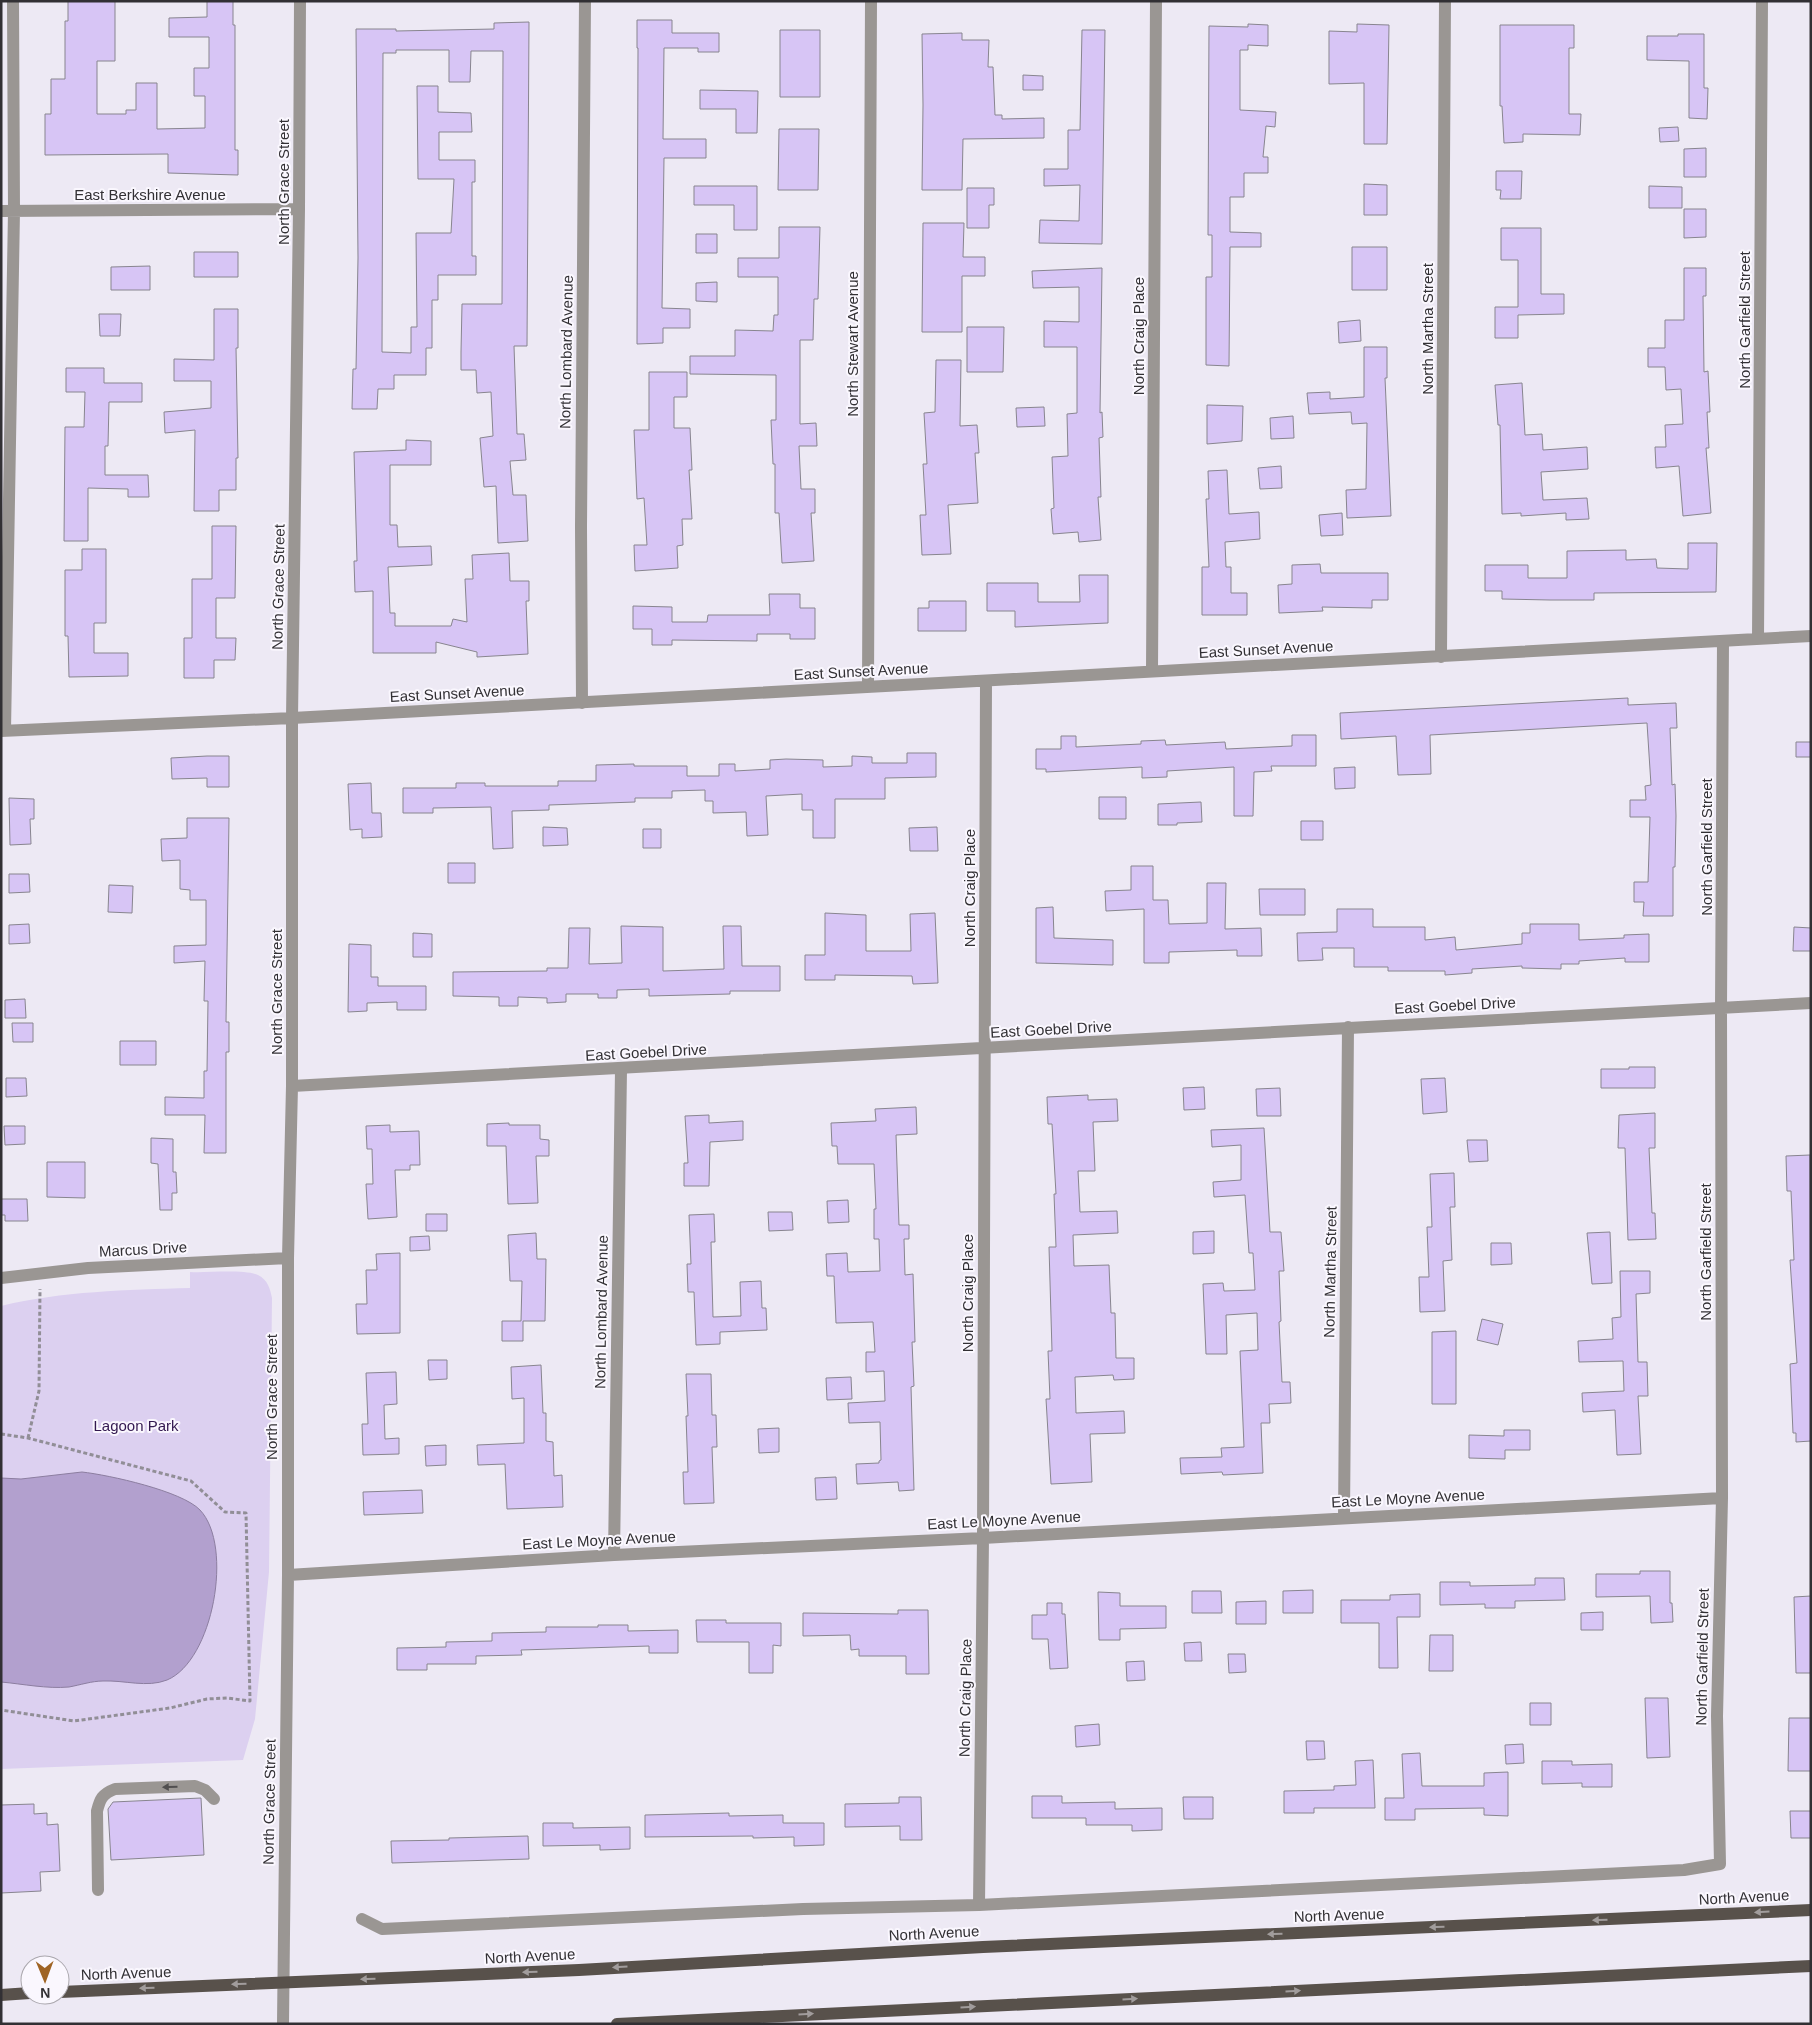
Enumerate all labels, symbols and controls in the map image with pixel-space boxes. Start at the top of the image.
street label: North Grace Street [275,118,292,245]
street label: East Berkshire Avenue [74,186,226,203]
street label: North Garfield Street [1736,250,1753,389]
street label: North Martha Street [1419,262,1436,395]
street label: North Stewart Avenue [844,271,861,417]
street label: North Lombard Avenue [556,275,576,429]
street label: North Craig Place [1130,277,1147,395]
street label: North Grace Street [268,523,288,650]
street label: East Sunset Avenue [1198,637,1334,661]
street label: East Sunset Avenue [793,659,929,683]
street label: East Sunset Avenue [389,681,525,705]
street label: North Garfield Street [1698,777,1715,916]
street label: North Craig Place [961,829,978,947]
street label: North Grace Street [268,928,285,1055]
street label: East Goebel Drive [1394,993,1516,1017]
street label: East Goebel Drive [990,1017,1112,1041]
street label: East Goebel Drive [585,1040,707,1064]
street label: North Garfield Street [1697,1182,1714,1321]
street label: North Martha Street [1320,1205,1340,1338]
street label: North Craig Place [959,1234,976,1352]
street label: North Lombard Avenue [591,1235,611,1389]
street label: Marcus Drive [98,1238,188,1260]
street label: North Grace Street [263,1333,280,1460]
park label: Lagoon Park [93,1417,179,1434]
street label: East Le Moyne Avenue [1331,1485,1485,1511]
street label: East Le Moyne Avenue [927,1507,1081,1533]
street label: East Le Moyne Avenue [522,1527,676,1553]
street label: North Garfield Street [1692,1587,1712,1726]
street label: North Craig Place [955,1639,975,1757]
street label: North Grace Street [259,1738,279,1865]
one-way arrow [162,1783,178,1791]
street label: North Avenue [1698,1886,1790,1908]
street label: North Avenue [1293,1905,1385,1925]
one-way arrow [1754,1909,1770,1917]
one-way arrow [1591,1916,1607,1924]
street label: North Avenue [888,1922,980,1944]
one-way arrow [1429,1923,1445,1931]
one-way arrow [1267,1930,1283,1938]
street label: North Avenue [484,1945,576,1967]
north arrow [20,1955,70,2005]
street label: North Avenue [80,1963,172,1983]
one-way arrow [611,1964,627,1972]
one-way arrow [522,1968,538,1976]
one-way arrow [359,1975,375,1983]
one-way arrow [231,1981,247,1989]
text: N [40,1985,50,2001]
one-way arrow [139,1985,155,1993]
one-way arrow [1285,1987,1301,1995]
one-way arrow [1122,1994,1138,2002]
one-way arrow [960,2002,976,2010]
one-way arrow [798,2010,814,2018]

